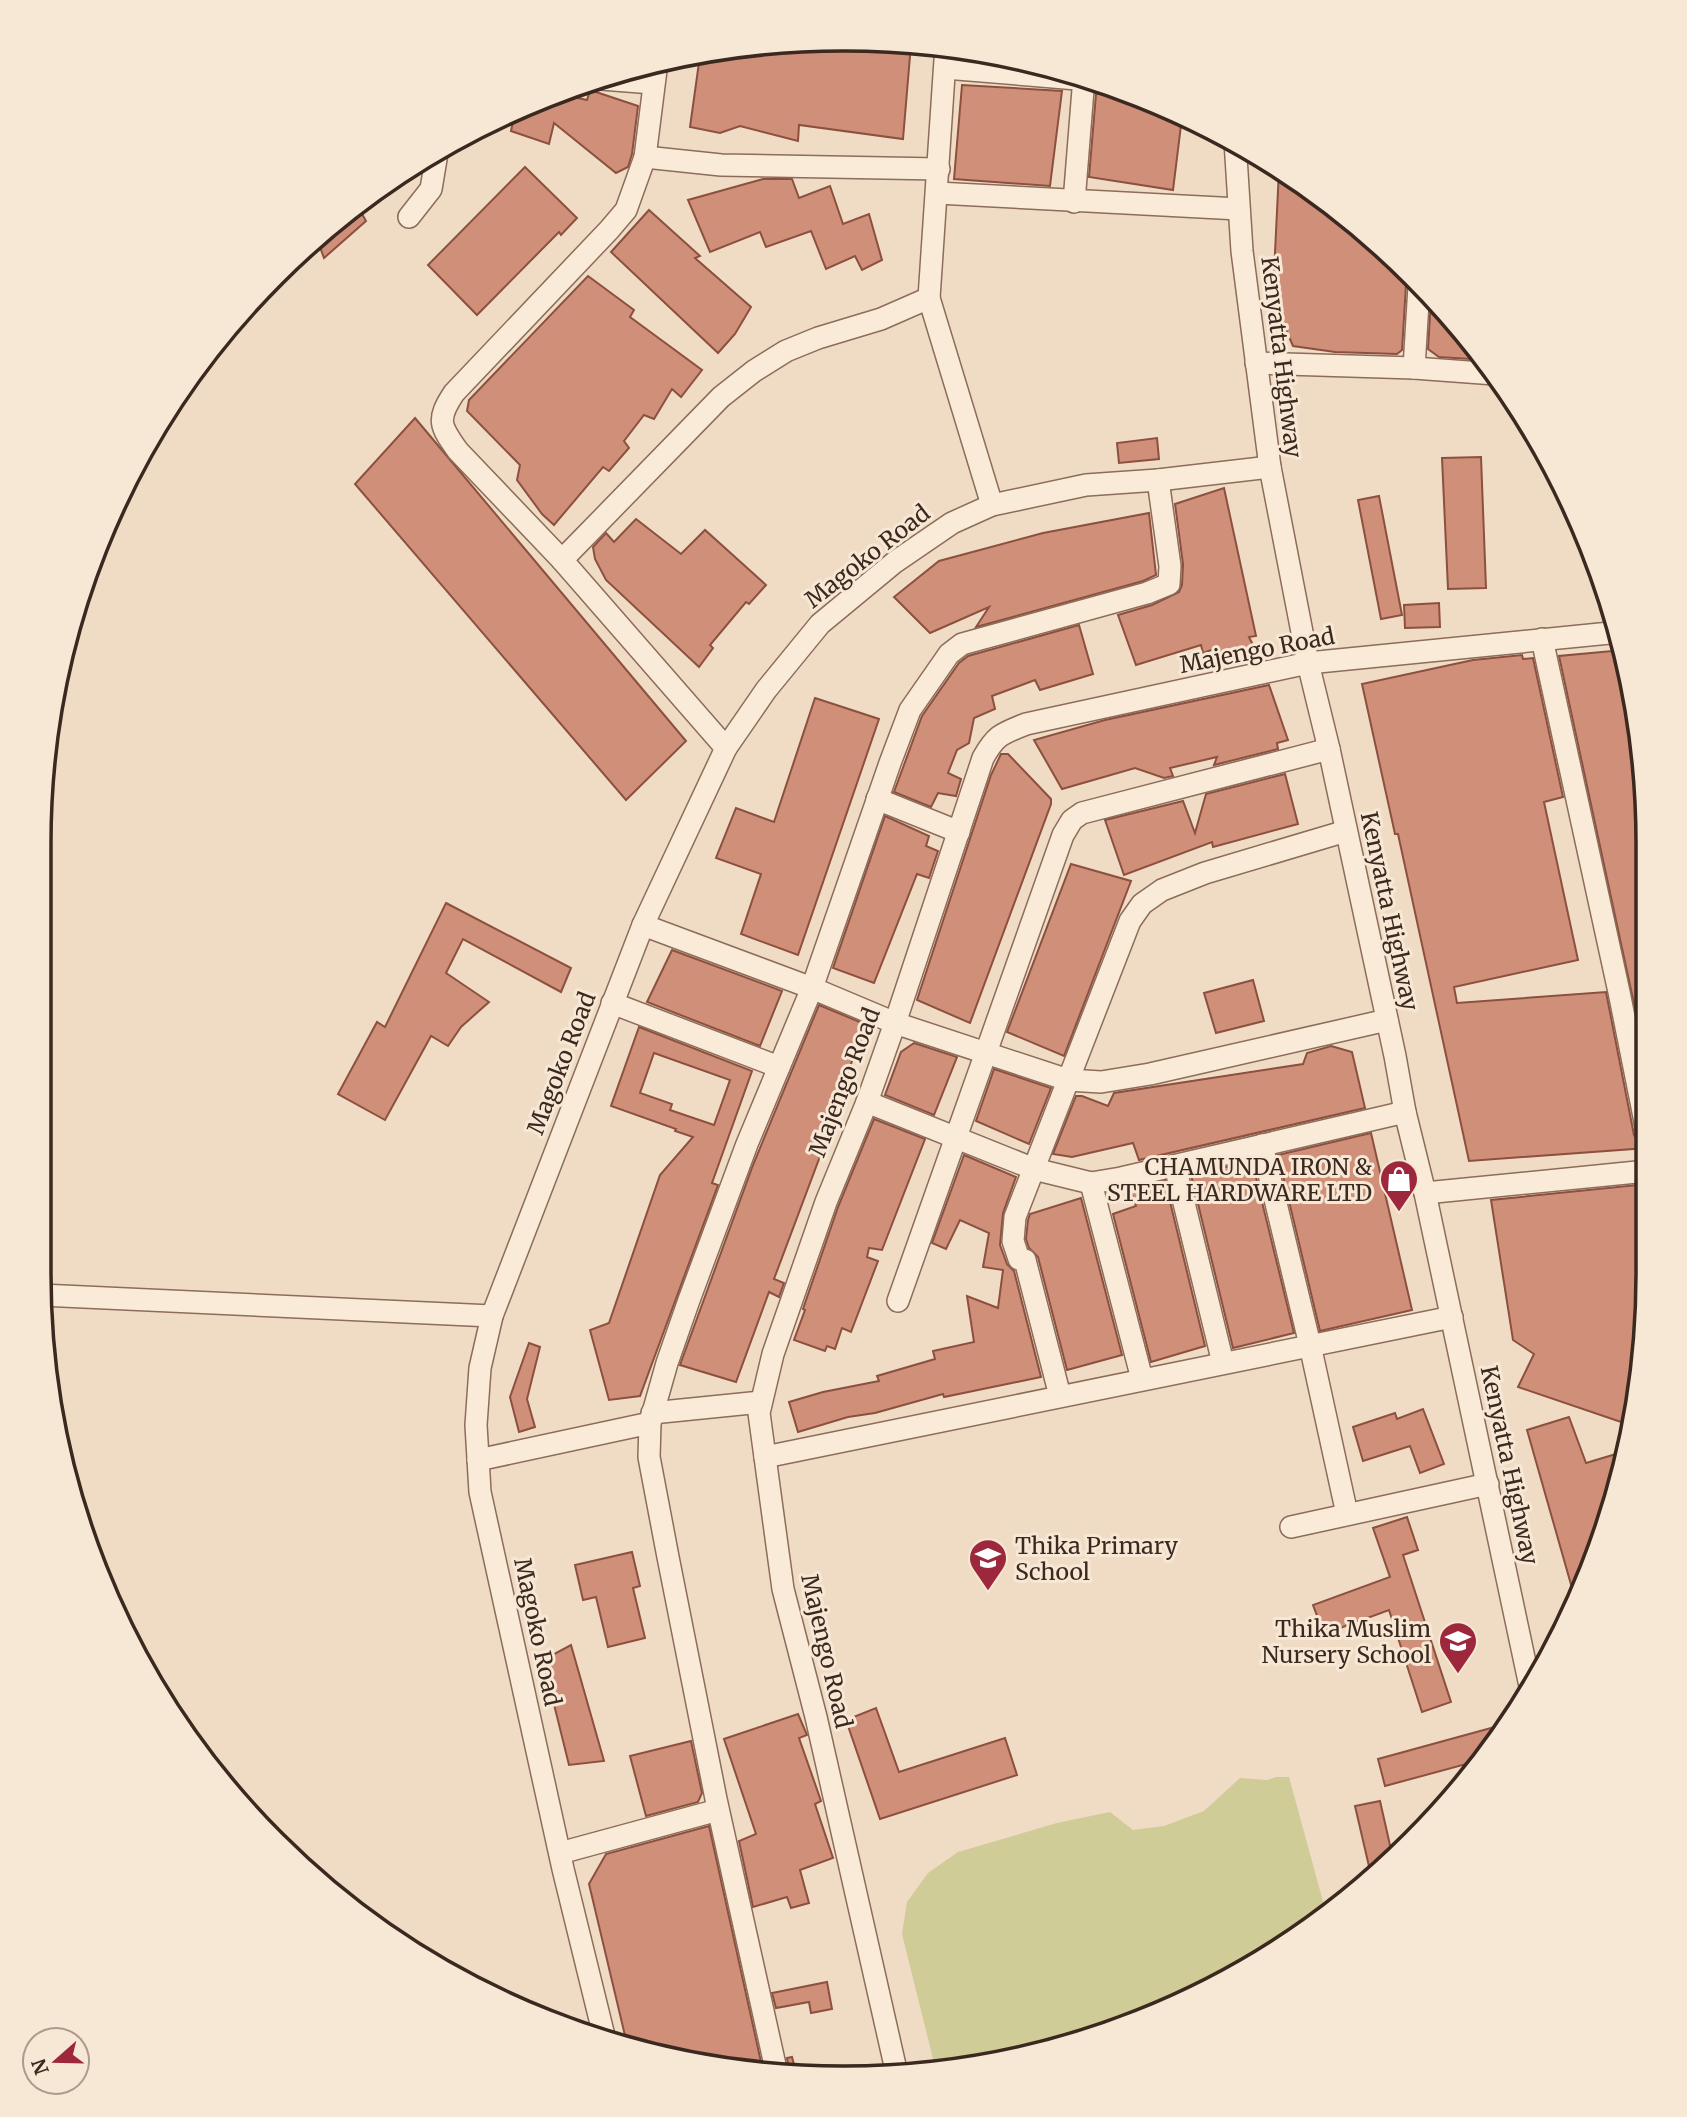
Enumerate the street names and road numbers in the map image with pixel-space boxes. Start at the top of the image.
street label: Kenyatta Highway [1255,255,1309,460]
street label: Magoko Road [799,498,935,614]
street label: Majengo Road [1177,621,1337,679]
street label: Kenyatta Highway [1355,809,1425,1014]
street label: Magoko Road [520,987,602,1139]
street label: Majengo Road [802,1003,886,1161]
street label: Kenyatta Highway [1475,1363,1545,1568]
street label: Magoko Road [508,1555,568,1709]
street label: Majengo Road [795,1571,859,1731]

